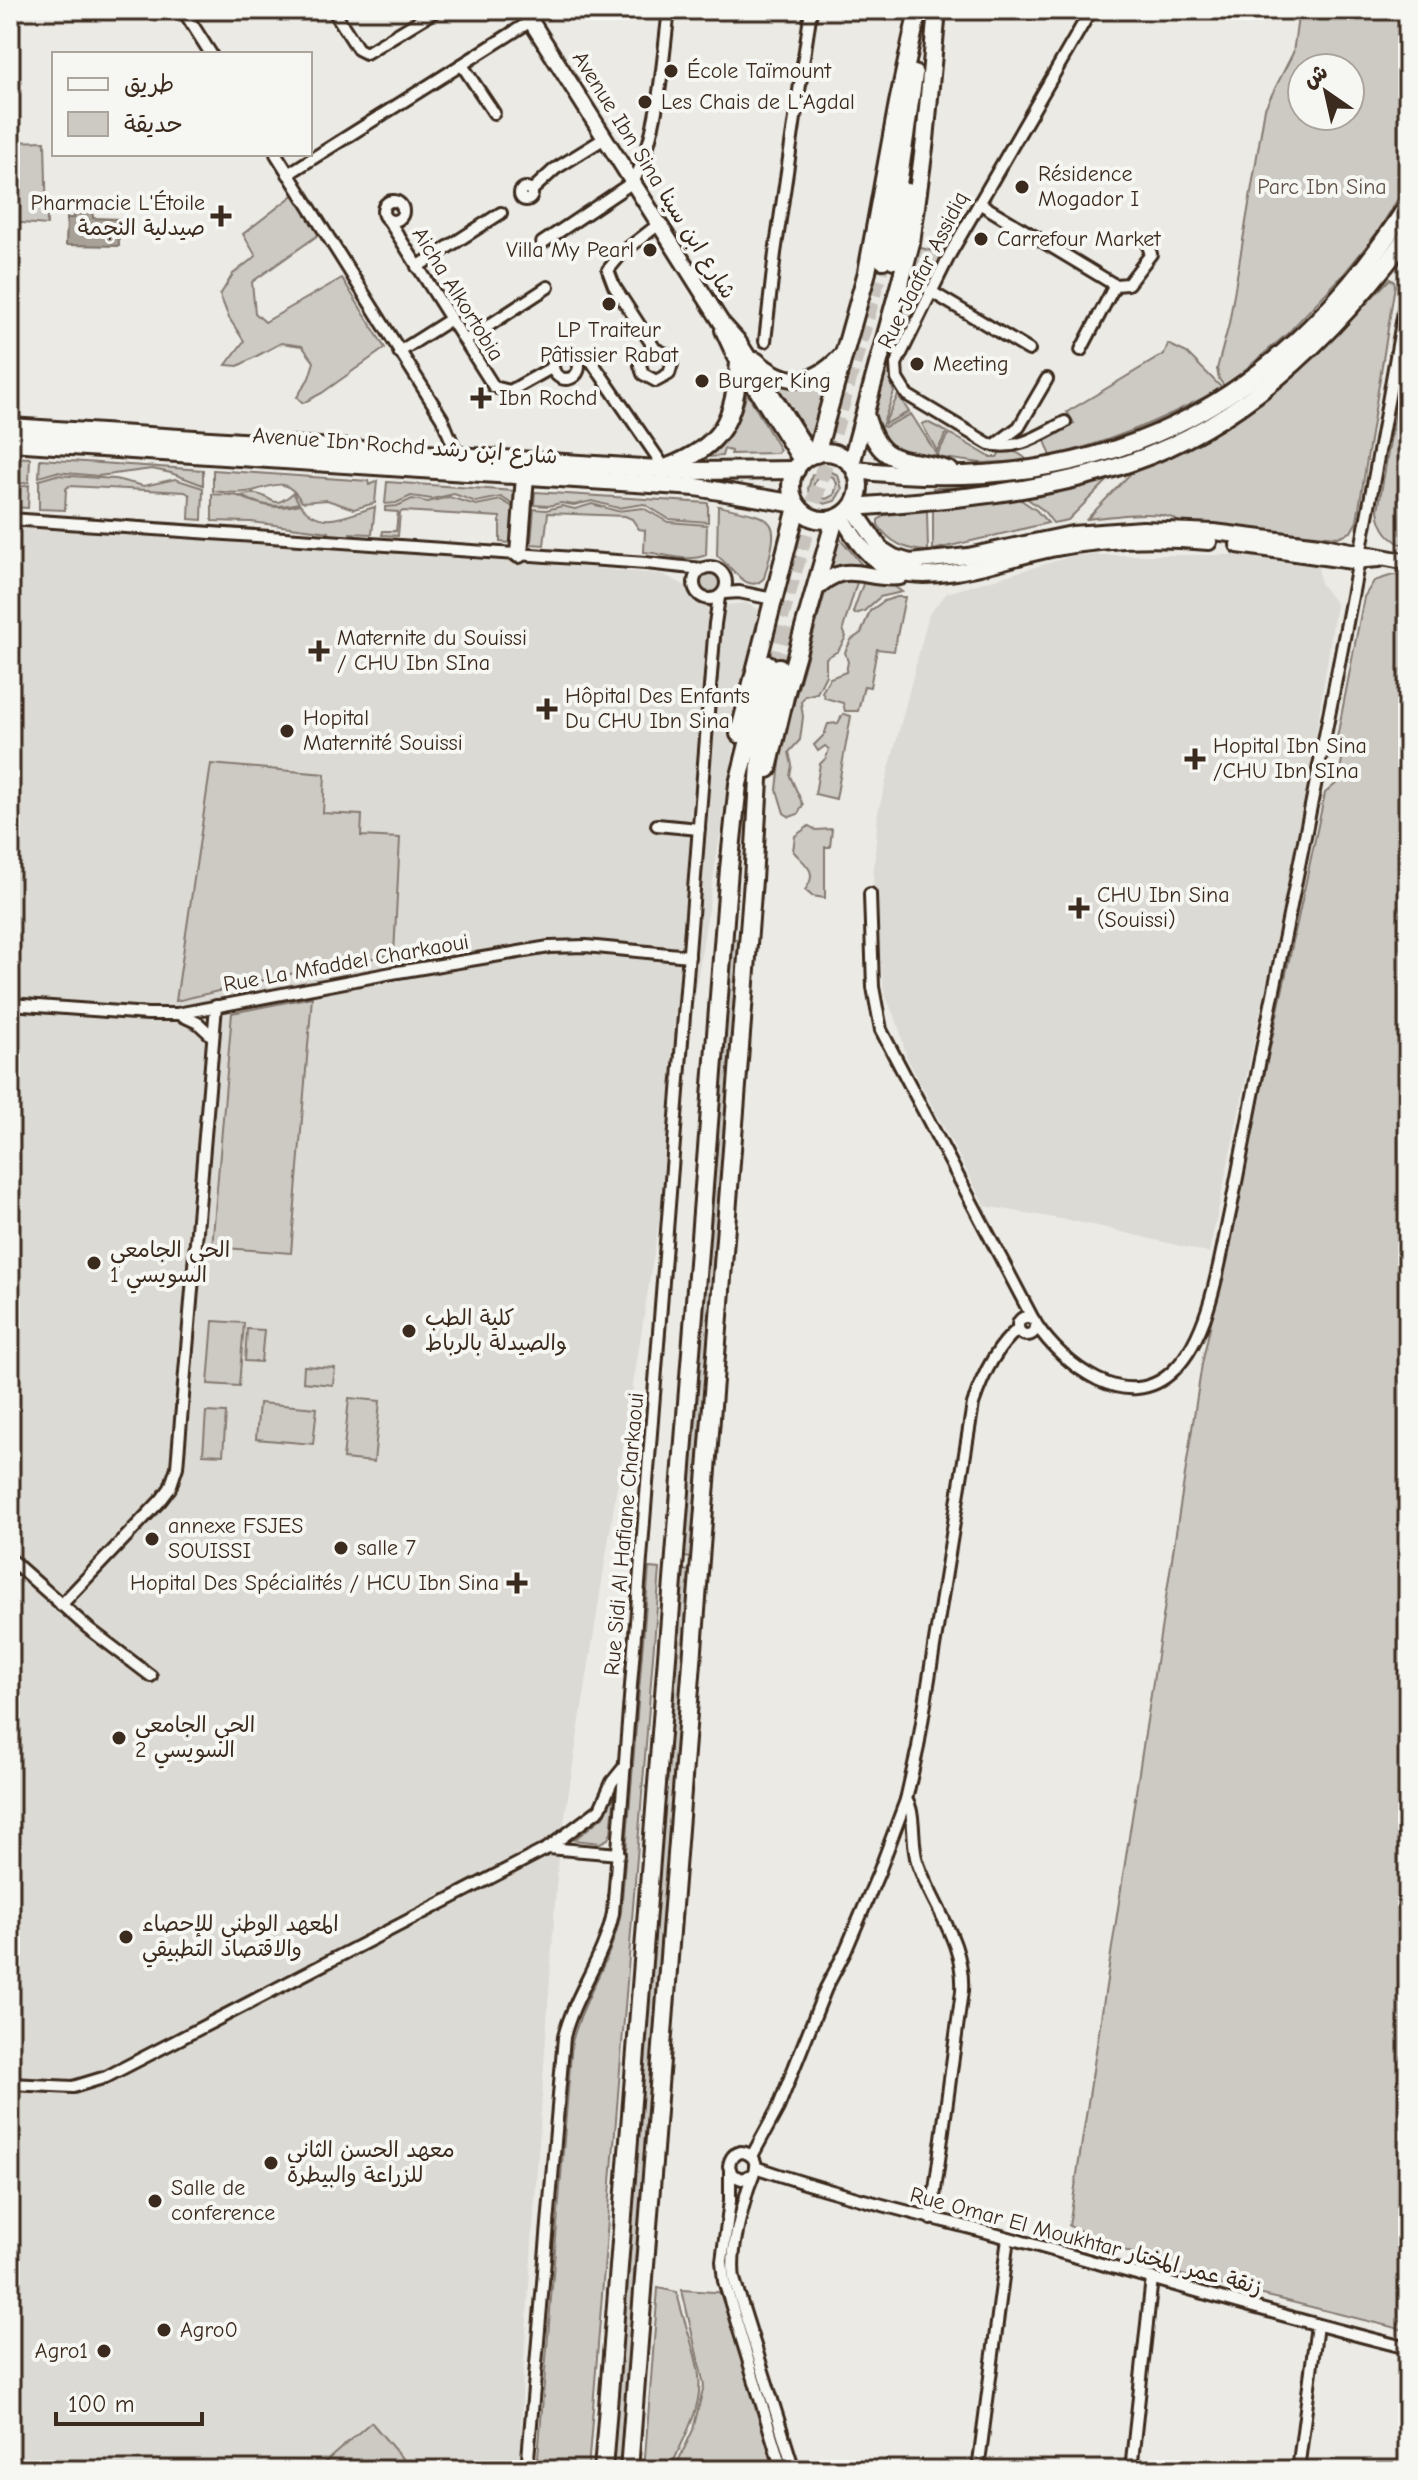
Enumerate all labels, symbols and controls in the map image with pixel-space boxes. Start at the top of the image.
street label: Avenue Ibn Sina شارع ابن سينا [565,46,741,305]
legend [52,52,312,156]
north arrow [1286,52,1366,132]
place label: École Taïmount [687,58,832,84]
text: ش [1298,59,1333,94]
marker: École Taïmount [662,62,680,80]
text: طريق [124,70,174,98]
place label: Les Chais de L'Agdal [661,89,855,115]
marker: Les Chais de L'Agdal [636,93,654,111]
text: حديقة [124,110,183,138]
place label: Résidence Mogador I [1038,161,1139,212]
park label: Parc Ibn Sina [1257,174,1387,200]
marker: Résidence Mogador I [1013,178,1031,196]
street label: Rue Jaafar Assidiq [872,187,974,353]
place label: Pharmacie L'Étoile صيدلية النجمة [31,190,205,241]
marker: Pharmacie L'Étoile صيدلية النجمة [212,207,230,225]
street label: Aicha Alkortobia [407,222,509,366]
place label: Carrefour Market [997,226,1161,252]
marker: Carrefour Market [972,230,990,248]
place label: Villa My Pearl [506,237,634,263]
marker: Villa My Pearl [641,241,659,259]
marker: LP Traiteur Pâtissier Rabat [600,295,618,313]
place label: LP Traiteur Pâtissier Rabat [540,317,679,368]
place label: Meeting [933,351,1009,377]
marker: Meeting [908,355,926,373]
place label: Burger King [718,368,831,394]
marker: Burger King [693,372,711,390]
place label: Ibn Rochd [499,385,597,411]
marker: Ibn Rochd [470,387,492,409]
street label: Avenue Ibn Rochd شارع ابن رشد [252,422,558,472]
place label: Maternite du Souissi / CHU Ibn SIna [337,625,527,676]
marker: Maternite du Souissi / CHU Ibn SIna [308,640,330,662]
place label: Hôpital Des Enfants Du CHU Ibn Sina [565,683,750,734]
marker: Hôpital Des Enfants Du CHU Ibn Sina [536,698,558,720]
place label: Hopital Maternité Souissi [303,705,463,756]
marker: Hopital Maternité Souissi [278,722,296,740]
place label: Hopital Ibn Sina /CHU Ibn SIna [1213,733,1367,784]
marker: Hopital Ibn Sina /CHU Ibn SIna [1184,748,1206,770]
place label: CHU Ibn Sina (Souissi) [1097,882,1230,933]
marker: CHU Ibn Sina (Souissi) [1068,897,1090,919]
street label: Rue La Mfaddel Charkaoui [221,929,471,997]
place label: الحي الجامعي السويسي 1 [110,1237,230,1294]
marker: الحي الجامعي السويسي 1 [85,1254,103,1272]
place label: كلية الطب والصيدلة بالرباط [425,1305,568,1356]
marker: كلية الطب والصيدلة بالرباط [400,1322,418,1340]
street label: Rue Sidi Al Hafiane Charkaoui [599,1391,649,1677]
place label: annexe FSJES SOUISSI [168,1513,303,1564]
marker: annexe FSJES SOUISSI [143,1530,161,1548]
place label: salle 7 [357,1535,416,1561]
marker: salle 7 [332,1539,350,1557]
place label: Hopital Des Spécialités / HCU Ibn Sina [130,1570,499,1596]
marker: Hopital Des Spécialités / HCU Ibn Sina [506,1572,528,1594]
place label: الحي الجامعي السويسي 2 [135,1712,255,1769]
marker: الحي الجامعي السويسي 2 [110,1729,128,1747]
place label: المعهد الوطني للإحصاء والاقتصاد التطبيقي [142,1911,339,1968]
marker: المعهد الوطني للإحصاء والاقتصاد التطبيقي [117,1928,135,1946]
place label: معهد الحسن الثاني للزراعة والبيطرة [287,2137,455,2188]
marker: معهد الحسن الثاني للزراعة والبيطرة [262,2154,280,2172]
place label: Salle de conference [171,2175,275,2226]
street label: Rue Omar El Moukhtar زنقة عمر المختار [907,2181,1265,2301]
marker: Salle de conference [146,2192,164,2210]
place label: Agro0 [180,2317,238,2343]
marker: Agro0 [155,2321,173,2339]
place label: Agro1 [35,2338,88,2364]
marker: Agro1 [95,2342,113,2360]
scale bar [56,2376,202,2426]
text: 100 m [68,2390,135,2418]

